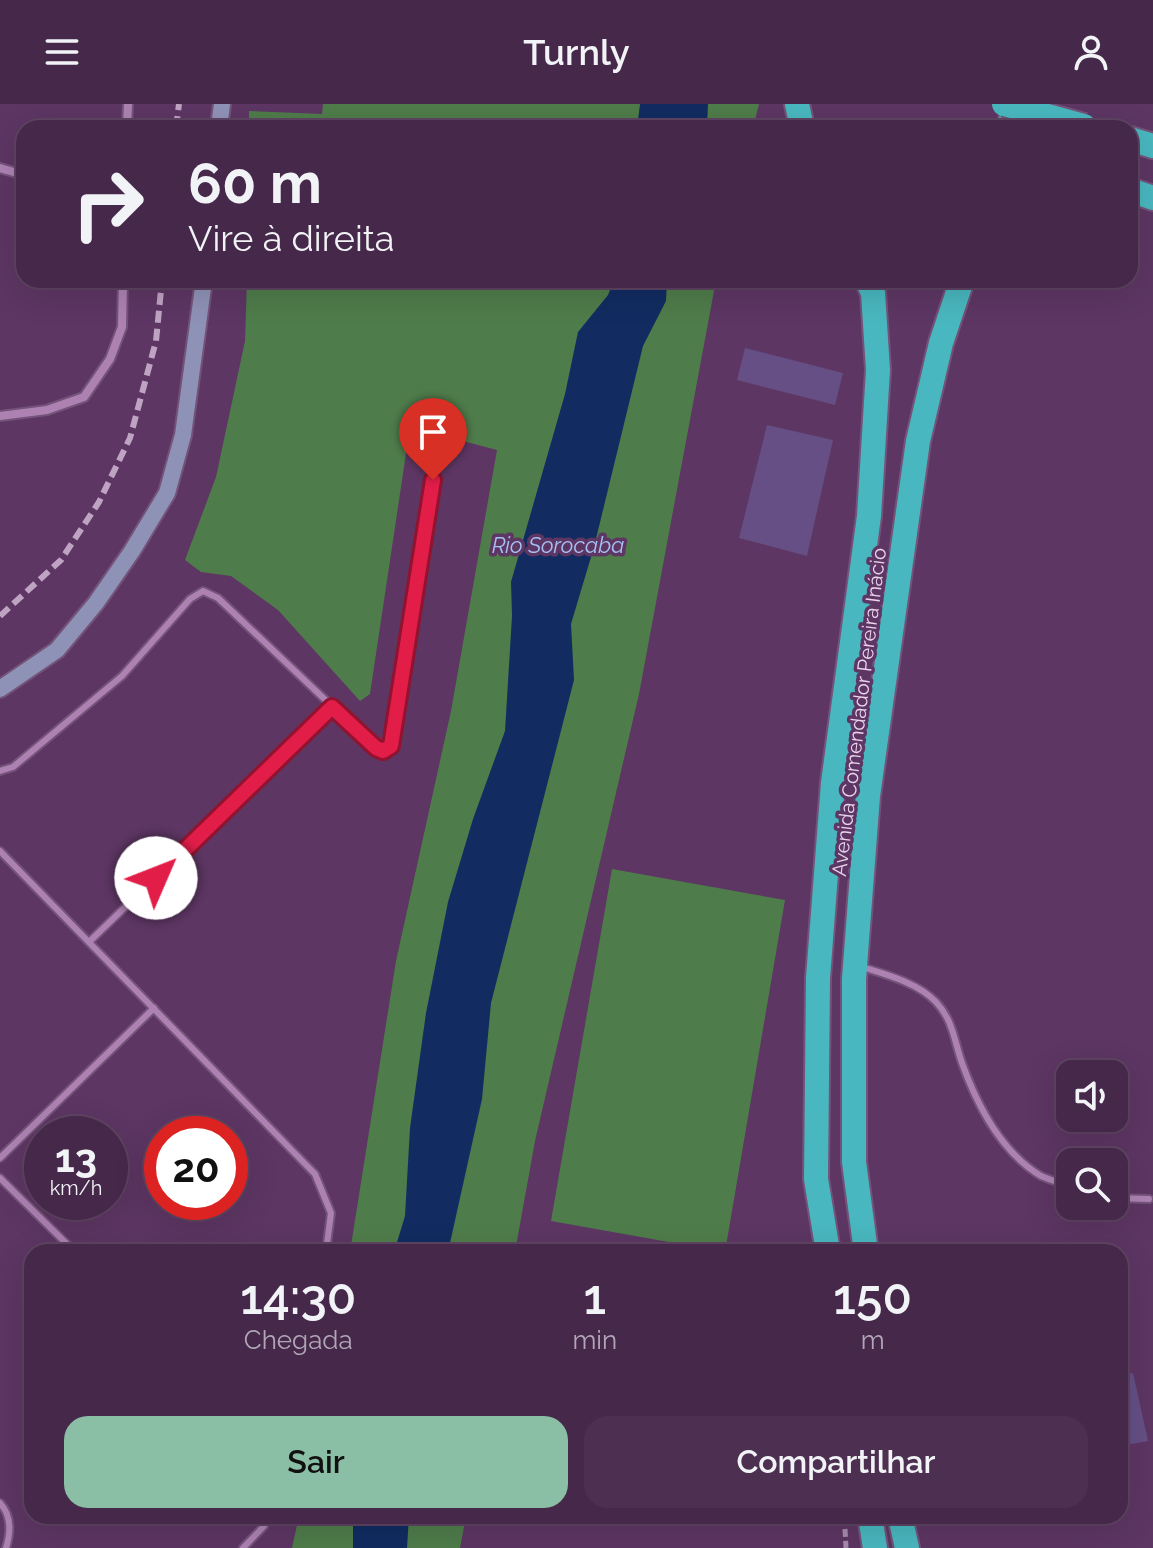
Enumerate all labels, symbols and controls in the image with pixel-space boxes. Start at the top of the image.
icon: menu [40,30,84,74]
icon: person [1069,30,1113,74]
text: Turnly [523,31,630,73]
text: 60 m [188,150,322,216]
icon: right [56,152,160,256]
text: Vire à direita [188,217,394,259]
pin [399,398,467,480]
icon: arrive [411,410,455,454]
water label: Rio Sorocaba [492,532,624,558]
street label: Avenida Comendador Pereira Inácio [827,546,891,878]
position arrow [114,836,198,920]
map controls [1056,1060,1128,1220]
button: sound [1056,1060,1128,1132]
speed limit sign: 20 [144,1116,248,1220]
text: 13 [55,1134,97,1181]
button: search [1056,1148,1128,1220]
text: km/h [50,1176,102,1200]
text: 14:30 [240,1269,356,1325]
text: 1 [584,1269,606,1325]
text: 150 [833,1269,912,1325]
text: Chegada [244,1325,353,1355]
text: min [572,1325,617,1355]
text: m [861,1325,885,1355]
button: Sair [64,1416,568,1508]
button: Compartilhar [584,1416,1088,1508]

